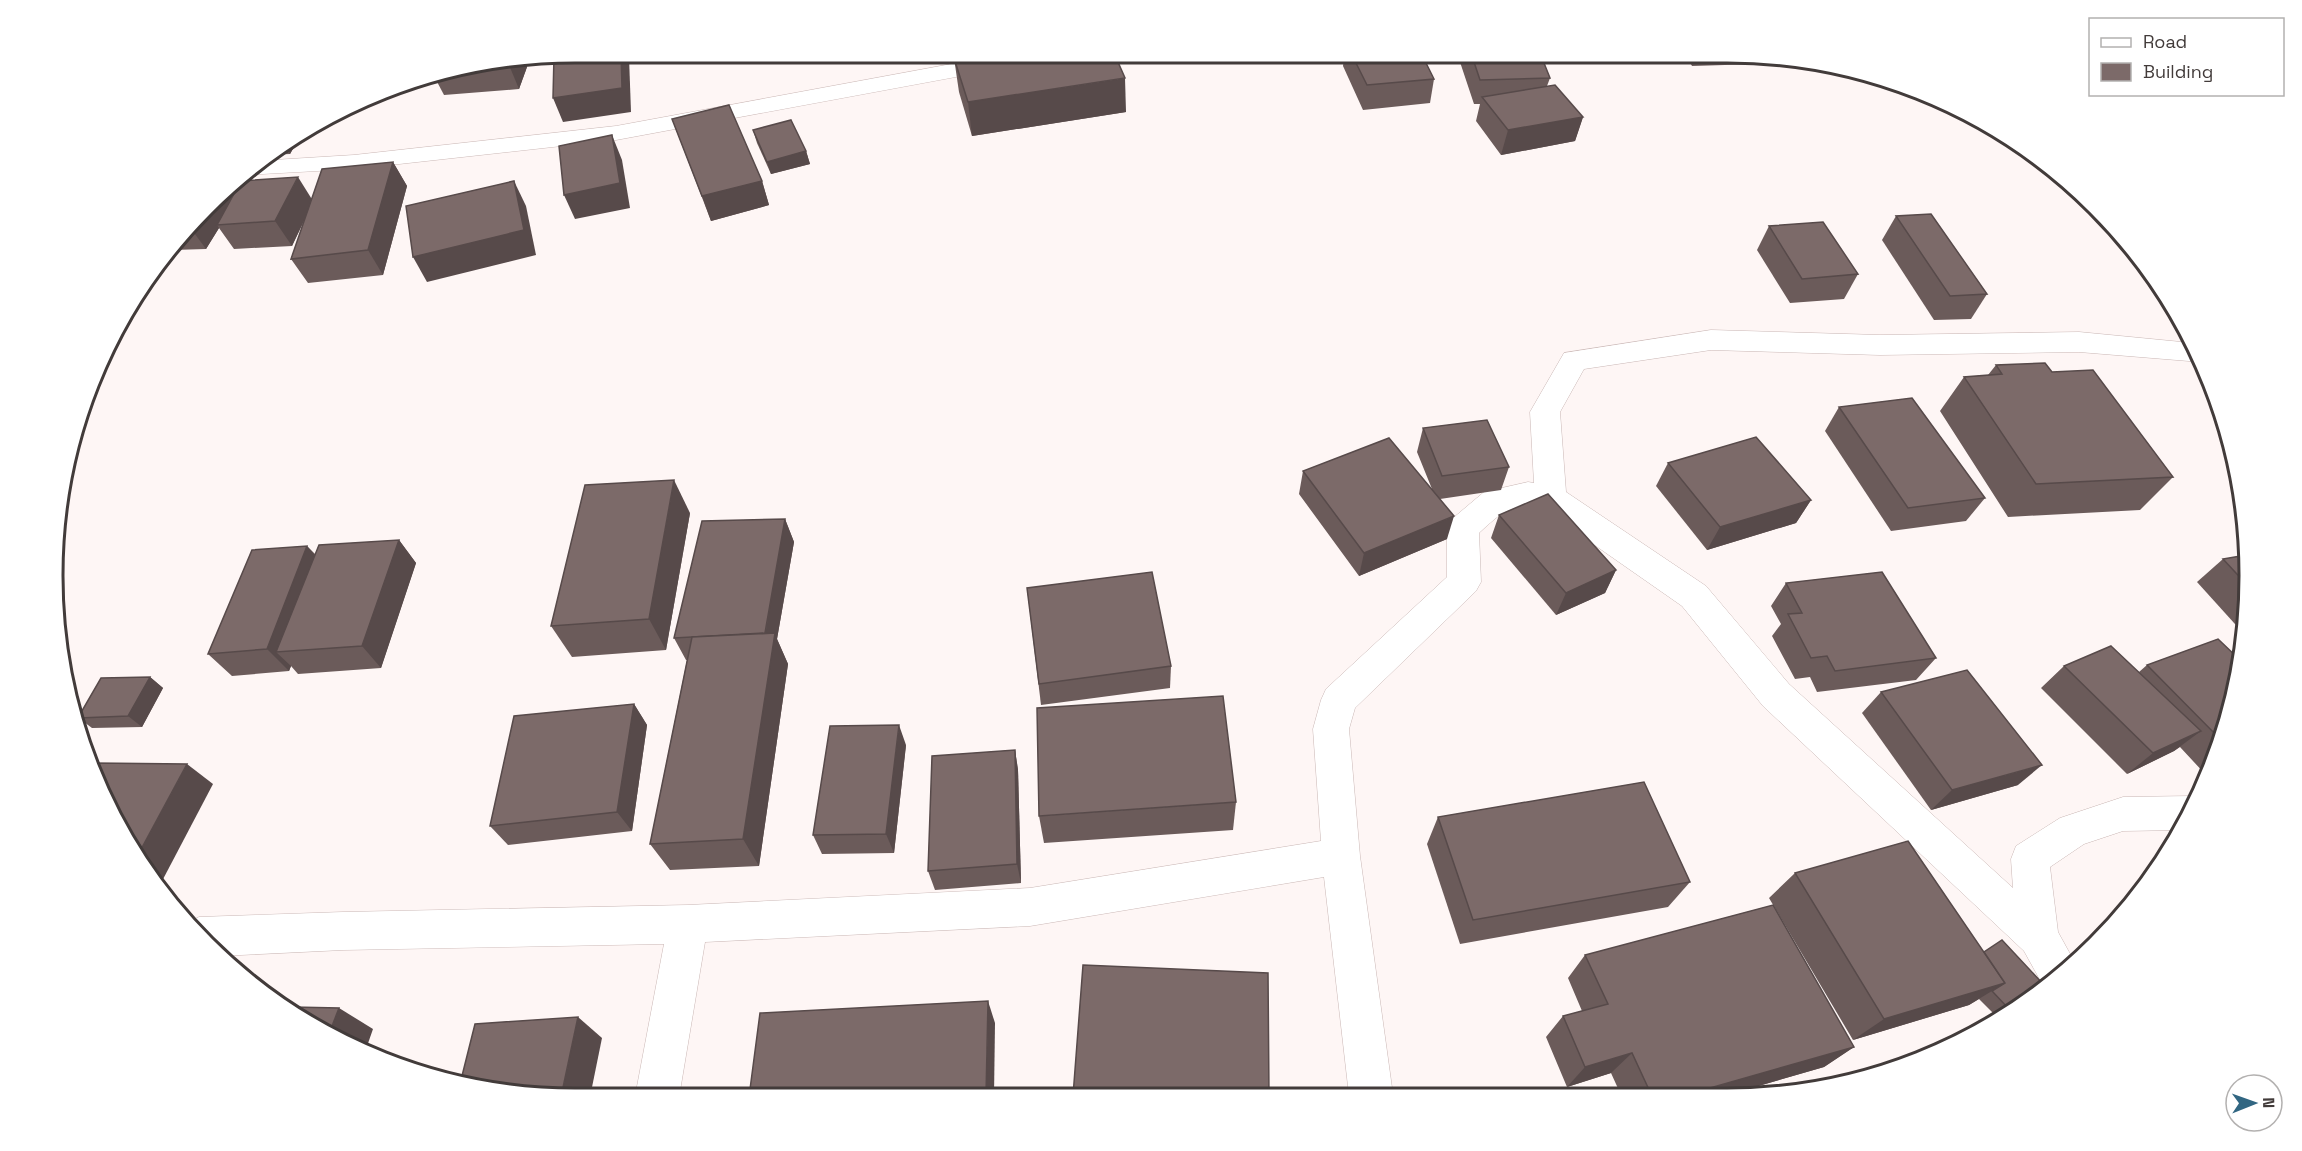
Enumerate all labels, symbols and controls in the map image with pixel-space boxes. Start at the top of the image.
legend [2089,18,2284,96]
text: Road [2143,30,2187,53]
text: Building [2143,60,2213,83]
north arrow [2224,1073,2284,1133]
text: N [2258,1097,2279,1108]

